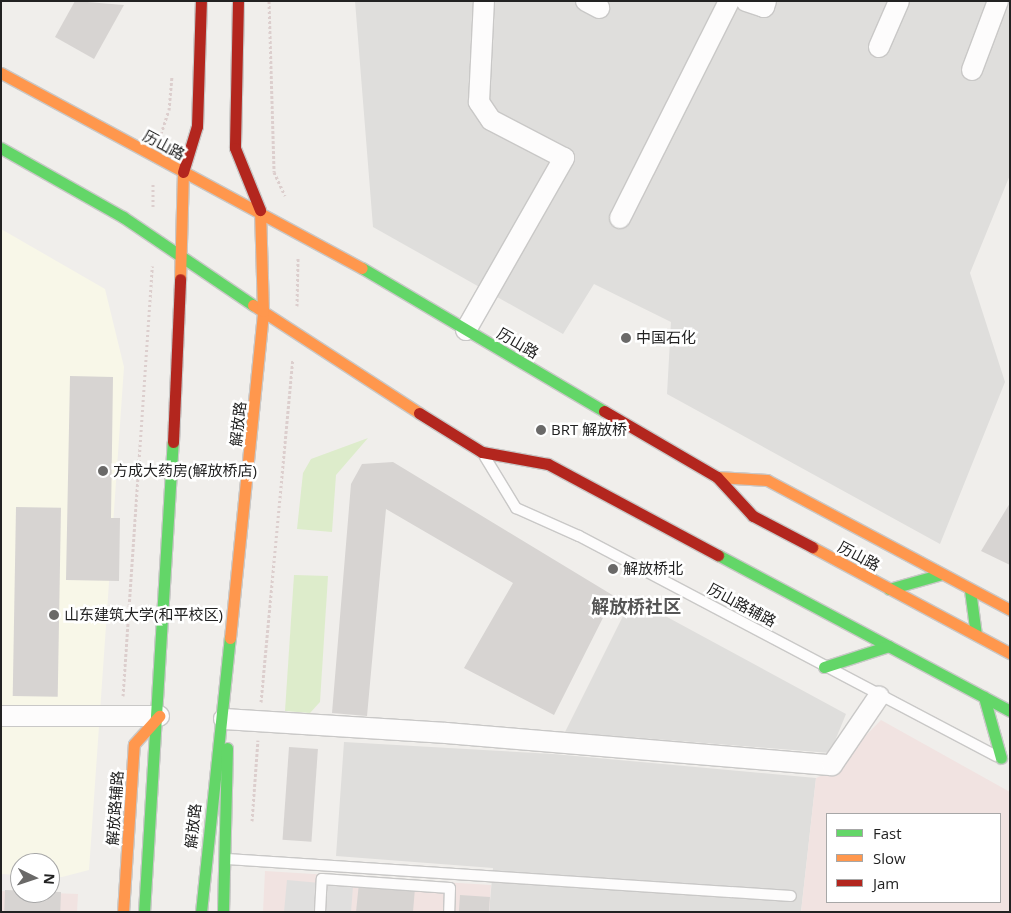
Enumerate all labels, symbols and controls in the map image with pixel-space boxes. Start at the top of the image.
street label: 历山路 [140,126,188,164]
street label: 历山路 [494,324,542,362]
place label: 中国石化 [636,329,696,347]
marker: 中国石化 [620,332,632,344]
street label: 解放路 [227,401,249,447]
place label: BRT 解放桥 [551,421,627,439]
marker: BRT 解放桥 [535,424,547,436]
place label: 方成大药房(解放桥店) [113,462,257,480]
marker: 方成大药房(解放桥店) [97,465,109,477]
street label: 历山路 [835,537,883,575]
place label: 解放桥北 [623,560,683,578]
marker: 解放桥北 [607,563,619,575]
street label: 历山路辅路 [705,579,779,631]
district label: 解放桥社区 [591,595,681,617]
place label: 山东建筑大学(和平校区) [64,606,223,624]
marker: 山东建筑大学(和平校区) [48,609,60,621]
street label: 解放路辅路 [103,770,127,846]
street label: 解放路 [182,803,204,849]
legend [826,813,1001,903]
text: Fast [873,823,902,843]
text: Slow [873,848,906,868]
north arrow [10,853,60,903]
text: N [40,873,59,885]
text: Jam [873,873,899,893]

